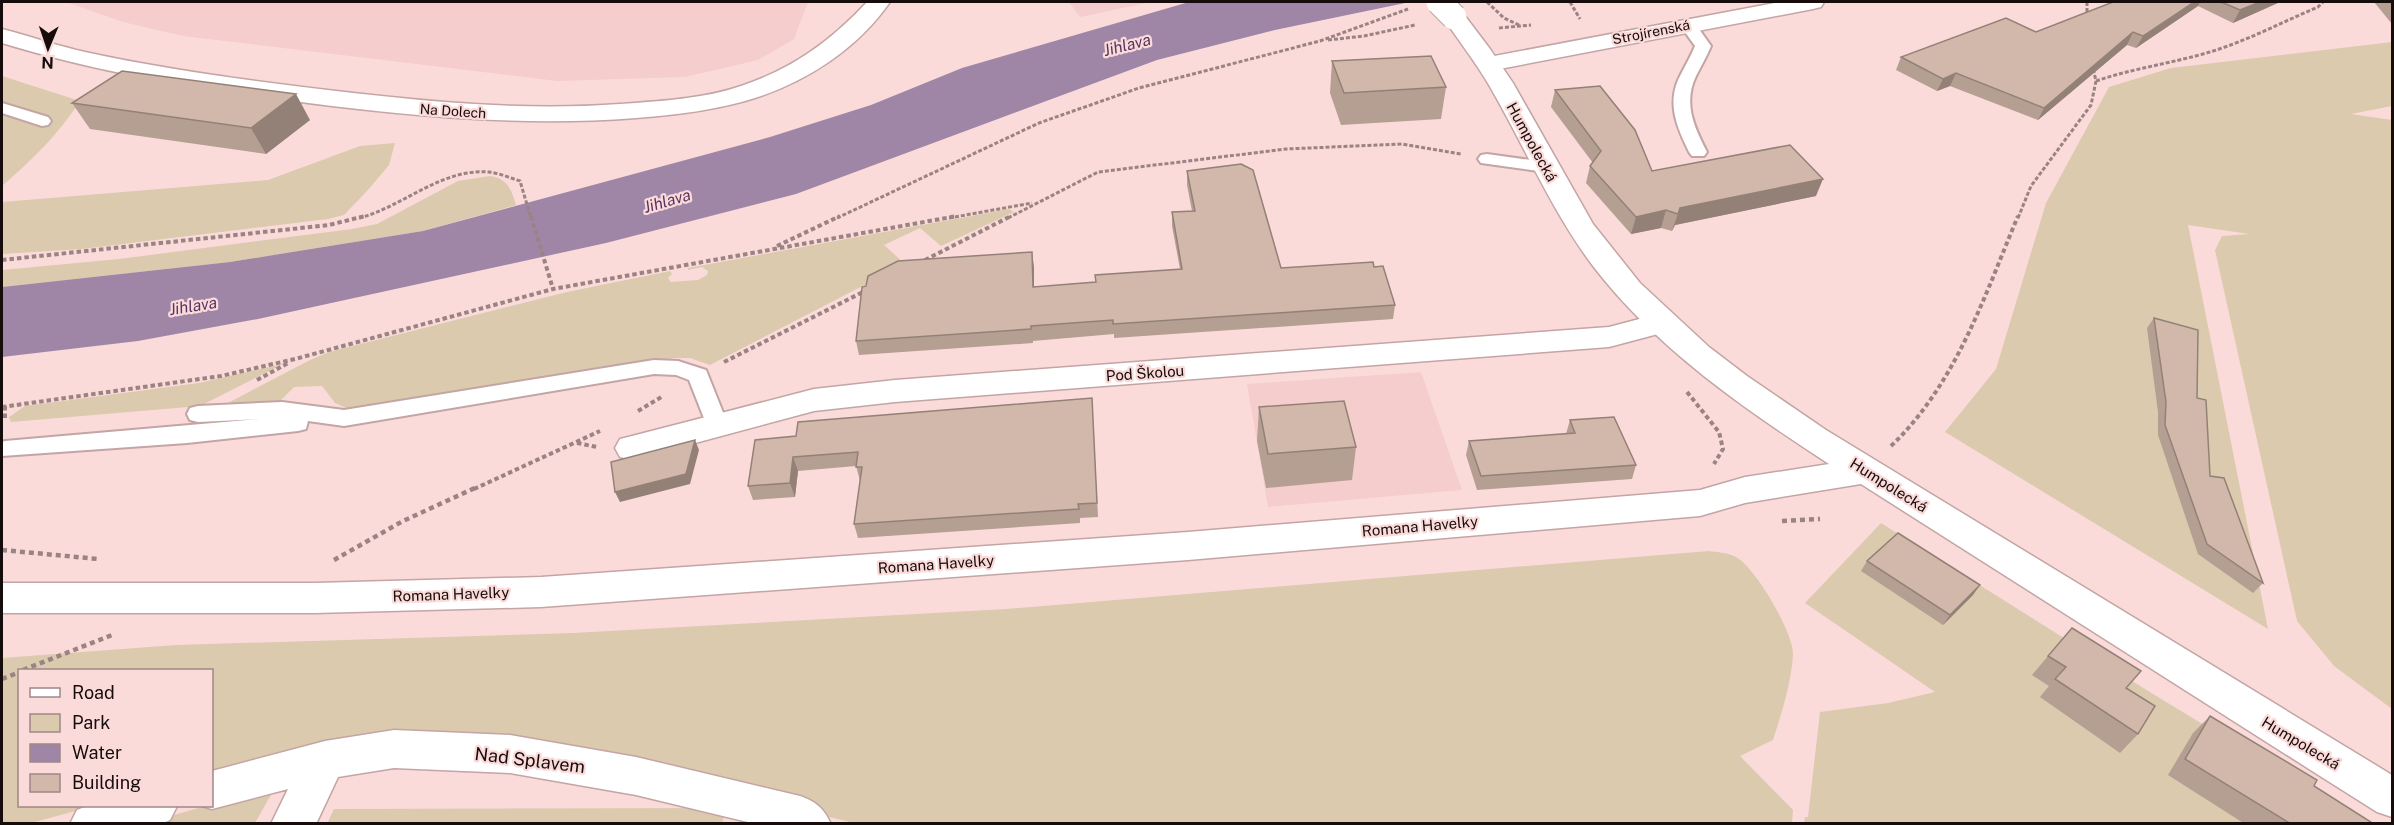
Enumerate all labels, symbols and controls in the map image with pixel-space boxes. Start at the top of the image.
street label: Strojírenská [1611,17,1691,47]
north arrow [18,18,78,78]
water label: Jihlava [1101,30,1153,60]
text: N [41,53,54,72]
street label: Humpolecká [1503,99,1561,185]
street label: Na Dolech [419,101,487,121]
water label: Jihlava [641,185,693,217]
water label: Jihlava [168,293,218,319]
street label: Pod Školou [1105,362,1185,384]
street label: Humpolecká [1847,454,1931,516]
street label: Romana Havelky [1361,512,1479,540]
street label: Romana Havelky [877,551,995,577]
street label: Romana Havelky [392,583,510,605]
legend [18,669,213,807]
text: Road [72,682,115,703]
text: Park [72,712,110,733]
street label: Humpolecká [2259,713,2343,773]
text: Water [72,742,122,763]
street label: Nad Splavem [474,743,586,777]
text: Building [72,772,141,793]

